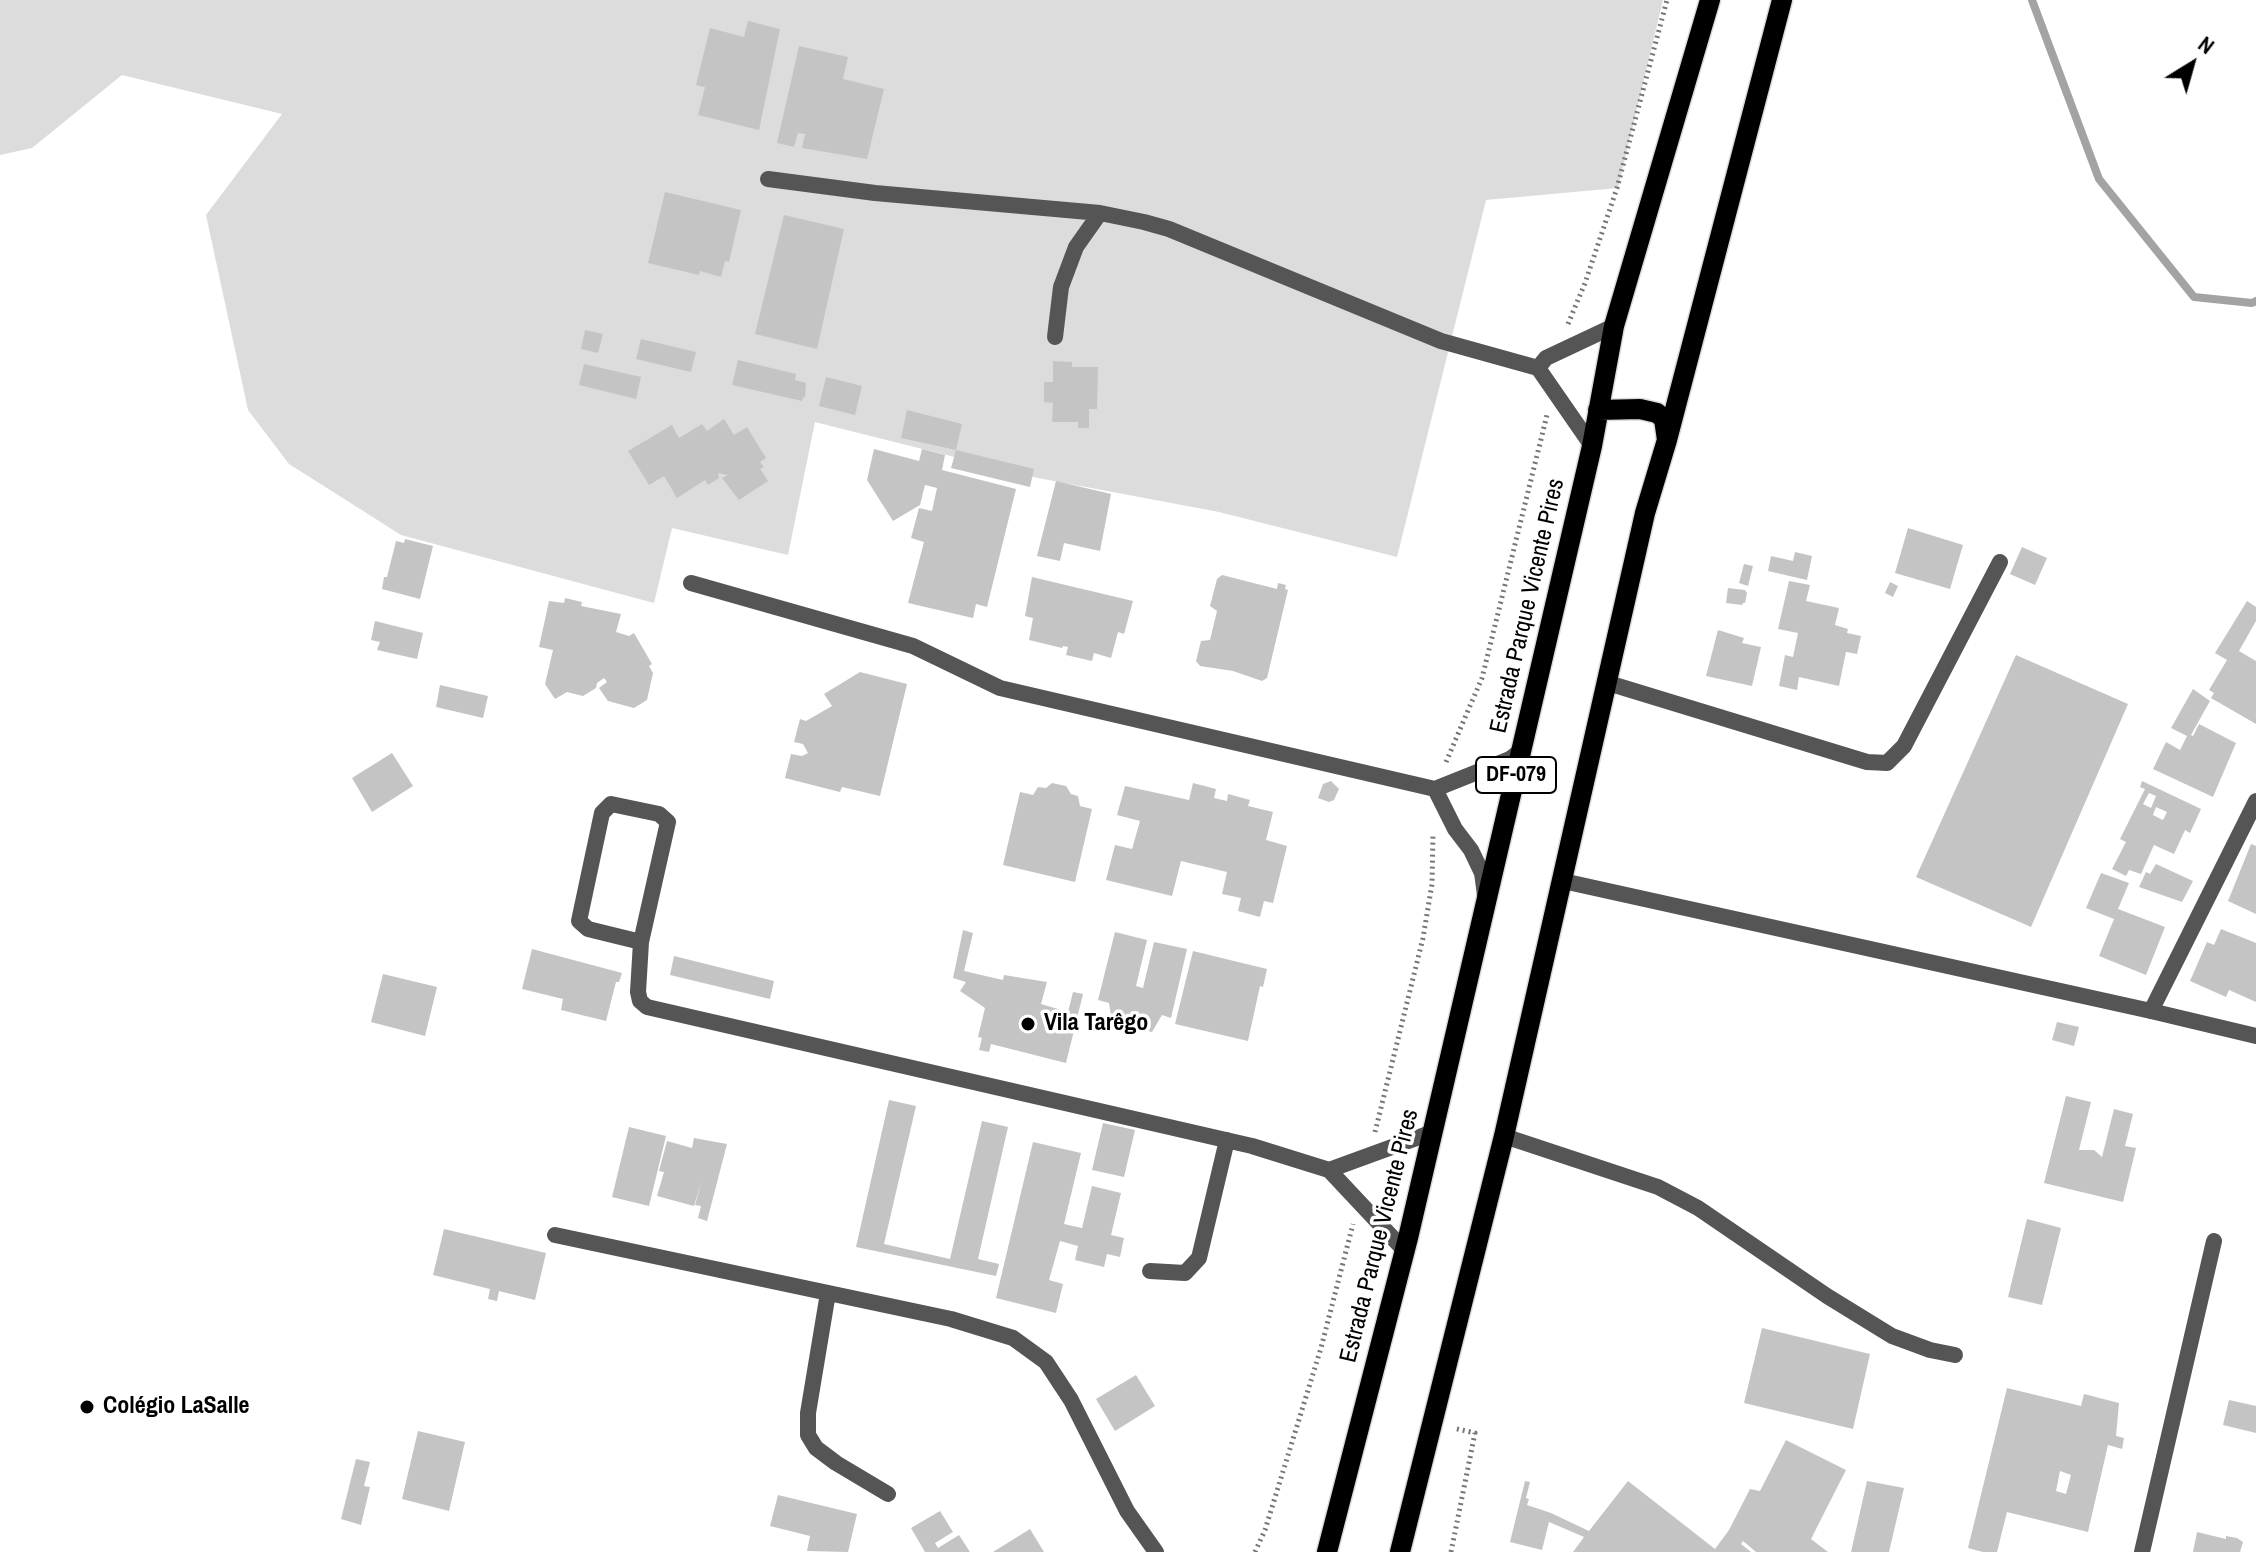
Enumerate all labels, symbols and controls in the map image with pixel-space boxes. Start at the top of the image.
north arrow [2152,24,2232,104]
text: N [2192,29,2221,61]
street label: Estrada Parque Vicente Pires [1485,476,1571,736]
road number: DF-079 [1476,757,1556,793]
place label: Vila Tarêgo [1044,1010,1148,1038]
marker: Vila Tarêgo [1019,1015,1037,1033]
street label: Estrada Parque Vicente Pires [1335,1106,1425,1366]
place label: Colégio LaSalle [103,1393,250,1421]
marker: Colégio LaSalle [78,1398,96,1416]

